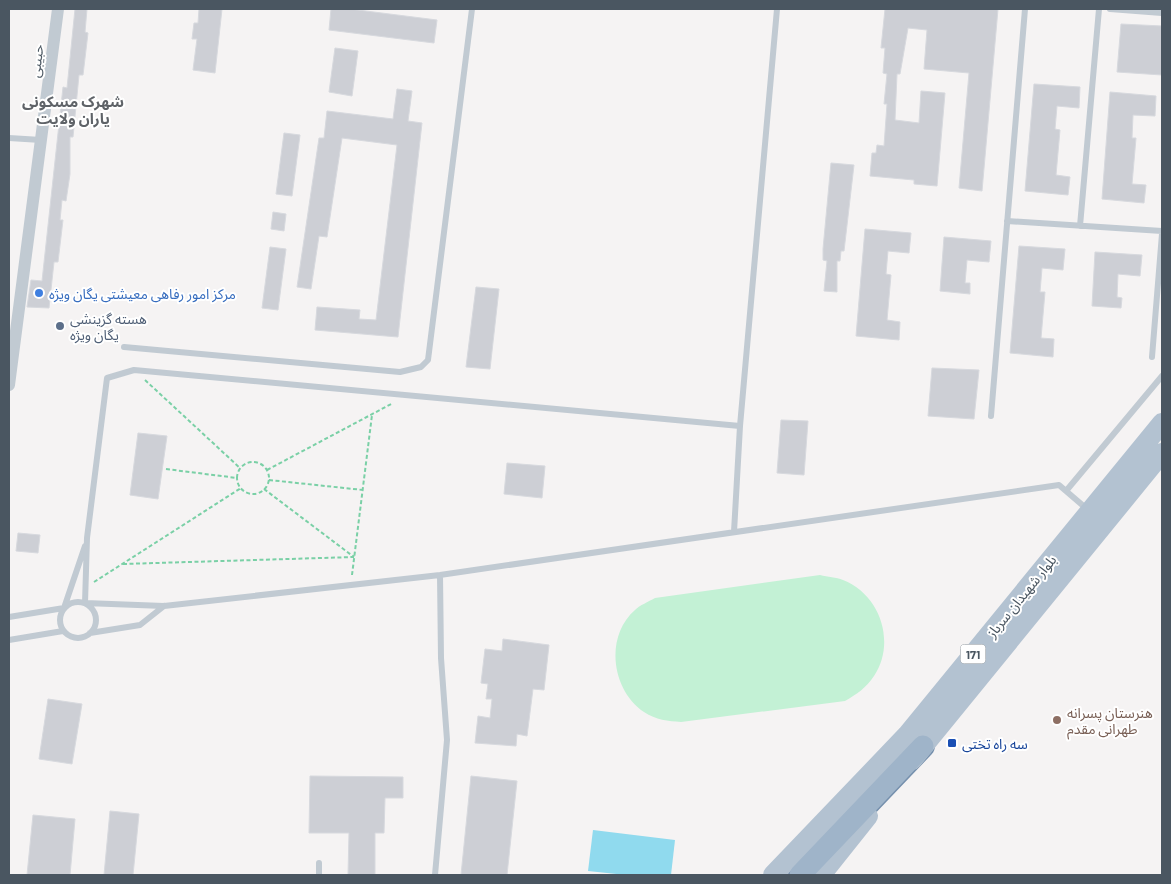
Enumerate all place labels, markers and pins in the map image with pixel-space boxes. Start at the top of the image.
place label: مرکز امور رفاهی معیشتی یگان ویژه [49,285,236,303]
marker: مرکز امور رفاهی معیشتی یگان ویژه [33,287,45,299]
place label: هسته گزینشی یگان ویژه [70,310,147,344]
marker: هسته گزینشی یگان ویژه [54,320,66,332]
place label: هنرستان پسرانه طهرانی مقدم [1067,704,1153,740]
marker: هنرستان پسرانه طهرانی مقدم [1051,714,1063,726]
place label: سه راه تختی [962,735,1028,753]
marker: سه راه تختی [946,737,958,749]

